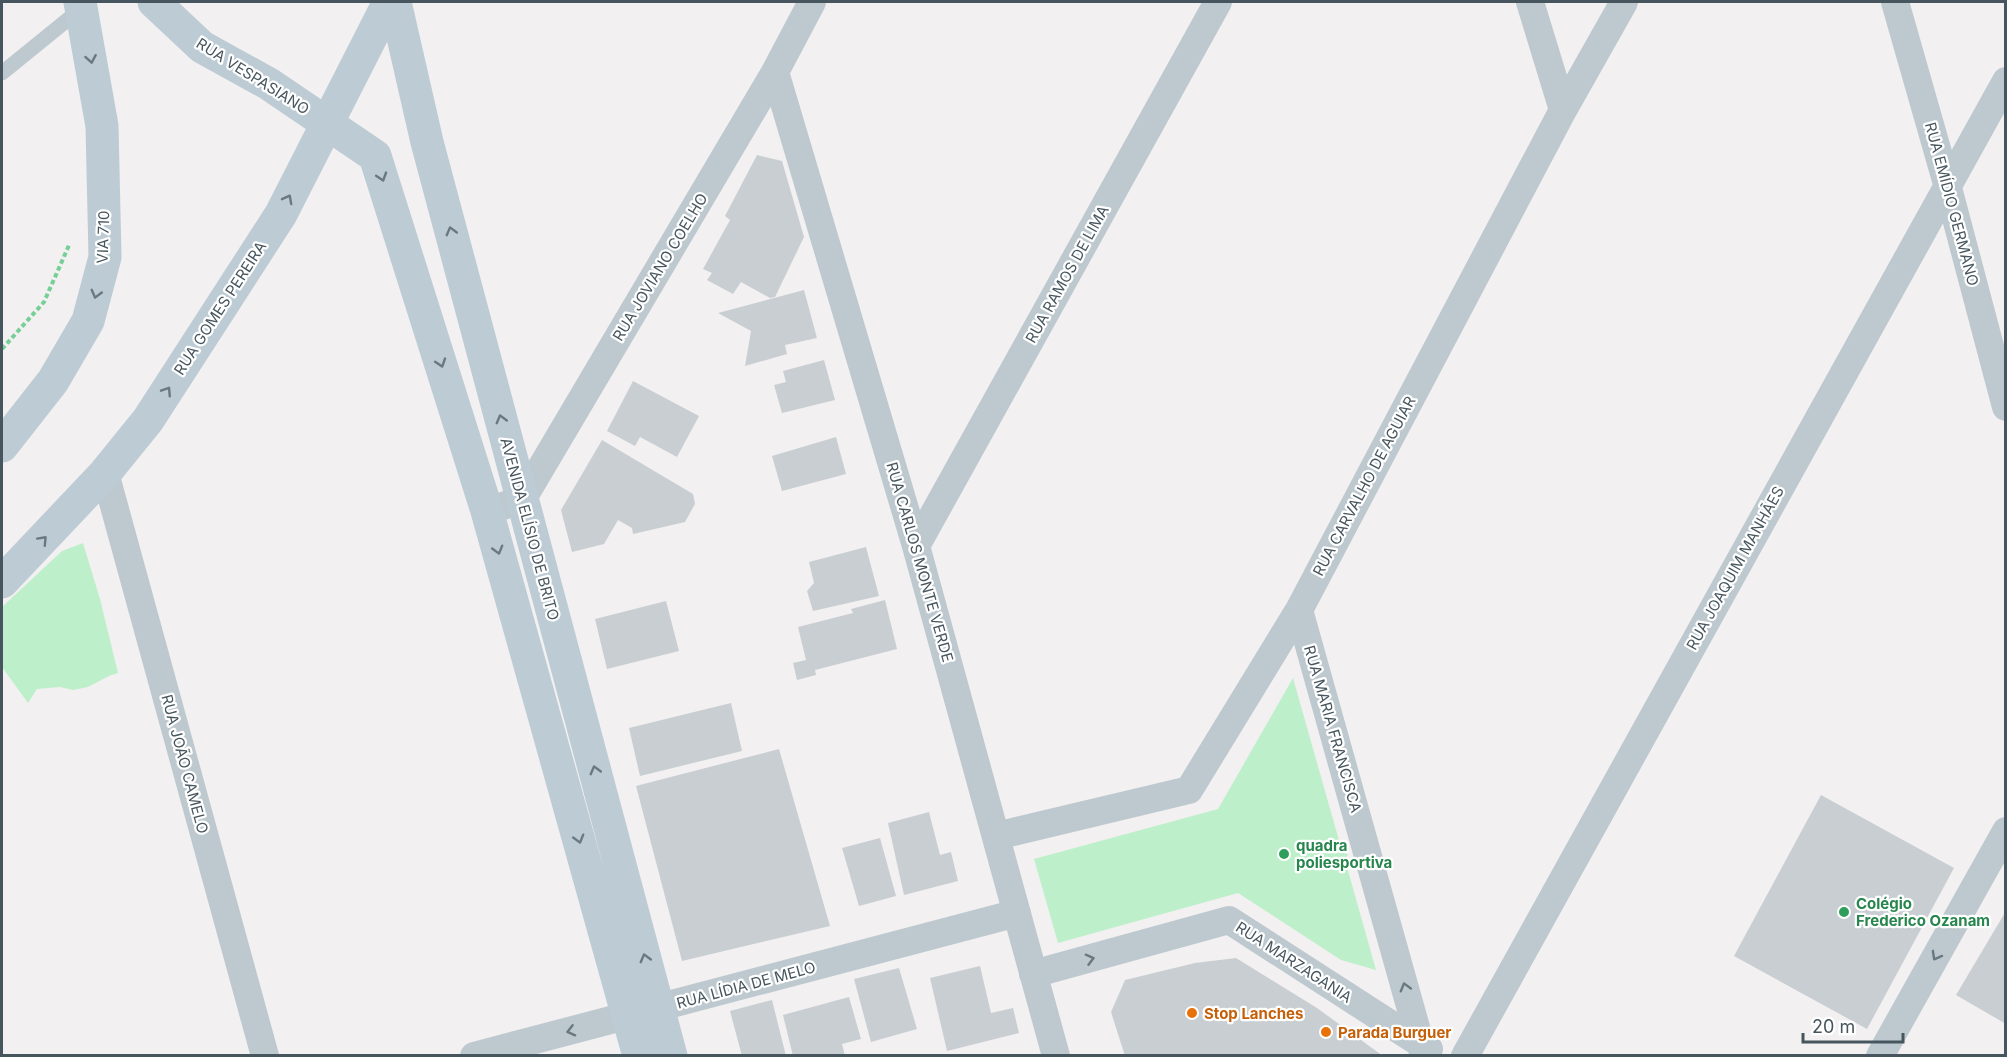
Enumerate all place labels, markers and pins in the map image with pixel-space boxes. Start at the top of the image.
place label: quadra poliesportiva [1296,836,1392,872]
marker: quadra poliesportiva [1277,847,1291,861]
place label: Colégio Frederico Ozanam [1856,894,1990,930]
marker: Colégio Frederico Ozanam [1837,905,1851,919]
place label: Stop Lanches [1204,1004,1303,1023]
marker: Stop Lanches [1185,1006,1199,1020]
place label: Parada Burguer [1338,1023,1451,1042]
marker: Parada Burguer [1319,1025,1333,1039]

